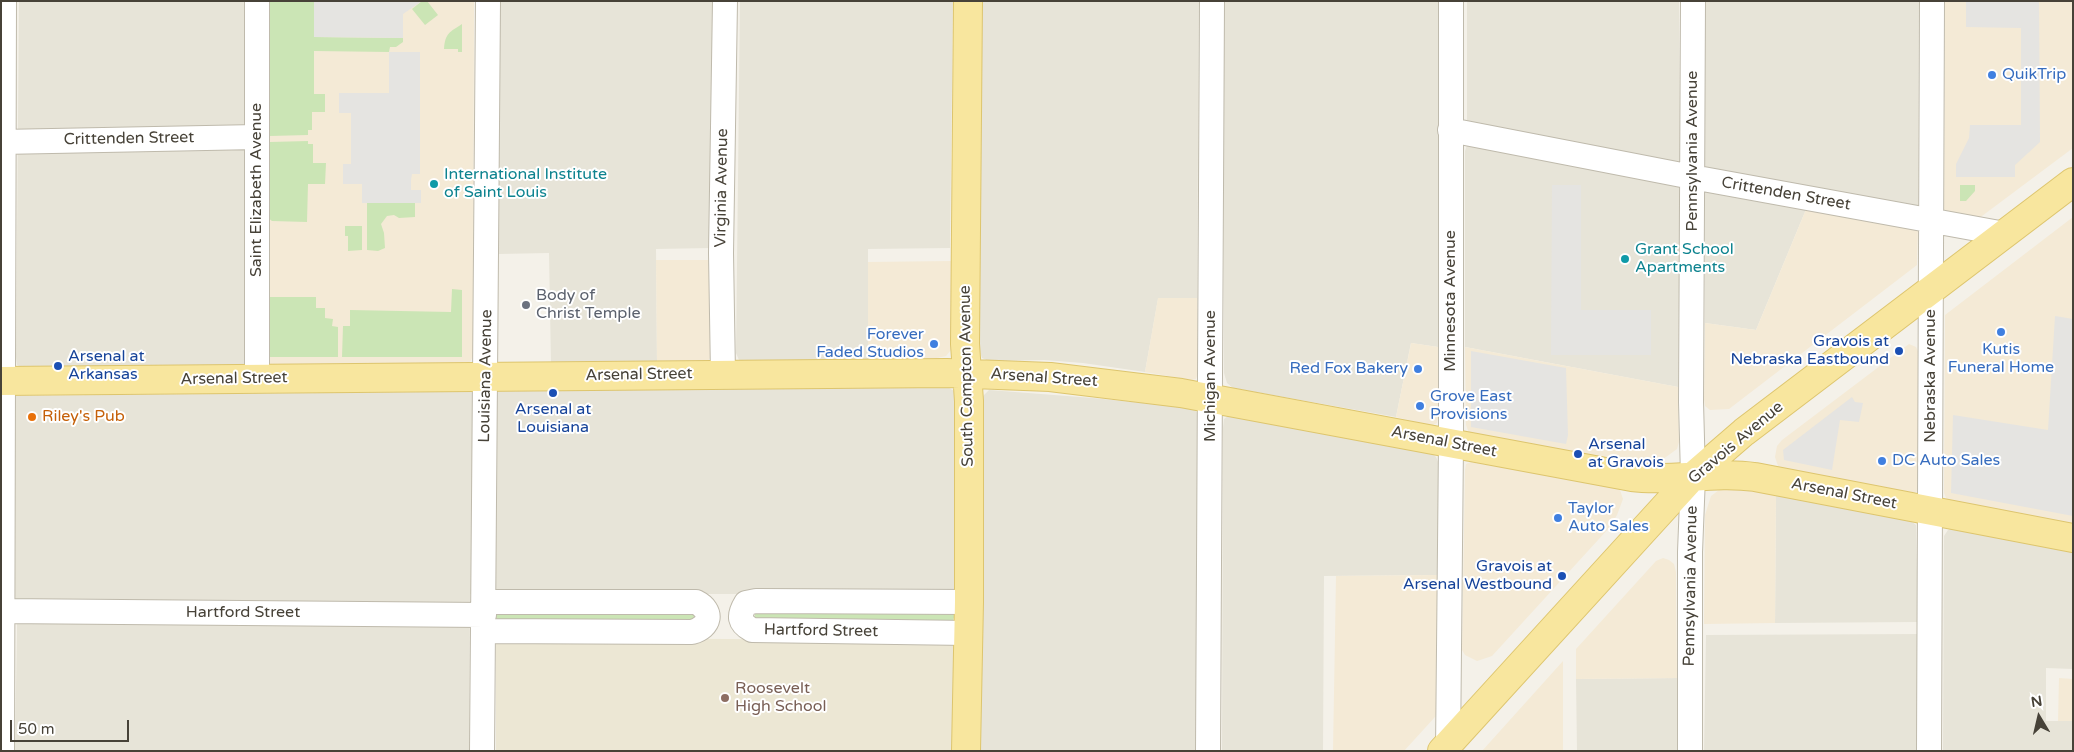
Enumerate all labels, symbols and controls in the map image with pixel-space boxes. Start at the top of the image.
place label: QuikTrip [2002,65,2066,85]
marker: QuikTrip [1986,69,1998,81]
street label: Pennsylvania Avenue [1683,71,1703,231]
street label: Saint Elizabeth Avenue [247,103,267,277]
street label: Crittenden Street [63,128,195,150]
street label: Virginia Avenue [711,128,733,248]
place label: International Institute of Saint Louis [444,165,607,203]
street label: Crittenden Street [1720,173,1852,215]
marker: International Institute of Saint Louis [428,178,440,190]
street label: Minnesota Avenue [1441,230,1461,372]
place label: Grant School Apartments [1635,240,1734,278]
marker: Grant School Apartments [1619,253,1631,265]
street label: South Compton Avenue [956,285,978,467]
place label: Body of Christ Temple [536,286,640,324]
marker: Body of Christ Temple [520,299,532,311]
street label: Louisiana Avenue [475,309,497,443]
street label: Nebraska Avenue [1921,309,1941,443]
street label: Michigan Avenue [1201,310,1221,442]
place label: Forever Faded Studios [816,325,924,363]
marker: Kutis Funeral Home [1995,326,2007,338]
place label: Gravois at Nebraska Eastbound [1730,332,1889,370]
marker: Forever Faded Studios [928,338,940,350]
place label: Kutis Funeral Home [1948,340,2054,378]
marker: Gravois at Nebraska Eastbound [1893,345,1905,357]
place label: Arsenal at Arkansas [68,347,144,385]
place label: Red Fox Bakery [1289,359,1408,379]
marker: Arsenal at Arkansas [52,360,64,372]
marker: Red Fox Bakery [1412,363,1424,375]
street label: Arsenal Street [585,364,693,386]
street label: Arsenal Street [990,365,1098,391]
street label: Arsenal Street [180,368,288,390]
marker: Arsenal at Louisiana [547,387,559,399]
place label: Grove East Provisions [1430,387,1512,425]
street label: Gravois Avenue [1685,398,1787,488]
place label: Arsenal at Louisiana [515,400,591,438]
marker: Grove East Provisions [1414,400,1426,412]
place label: Riley's Pub [42,407,125,427]
marker: Riley's Pub [26,411,38,423]
street label: Arsenal Street [1389,422,1499,462]
place label: Arsenal at Gravois [1588,435,1664,473]
marker: Arsenal at Gravois [1572,448,1584,460]
place label: DC Auto Sales [1892,451,2000,471]
marker: DC Auto Sales [1876,455,1888,467]
street label: Arsenal Street [1789,474,1899,514]
place label: Taylor Auto Sales [1568,499,1649,537]
street label: Pennsylvania Avenue [1680,505,1702,667]
marker: Taylor Auto Sales [1552,512,1564,524]
place label: Gravois at Arsenal Westbound [1403,557,1552,595]
marker: Gravois at Arsenal Westbound [1556,570,1568,582]
street label: Hartford Street [186,603,300,623]
street label: Hartford Street [764,620,878,642]
place label: Roosevelt High School [735,679,826,717]
marker: Roosevelt High School [719,692,731,704]
north arrow [2014,692,2064,742]
text: N [2030,692,2043,711]
scale bar [12,710,131,742]
text: 50 m [18,720,55,738]

